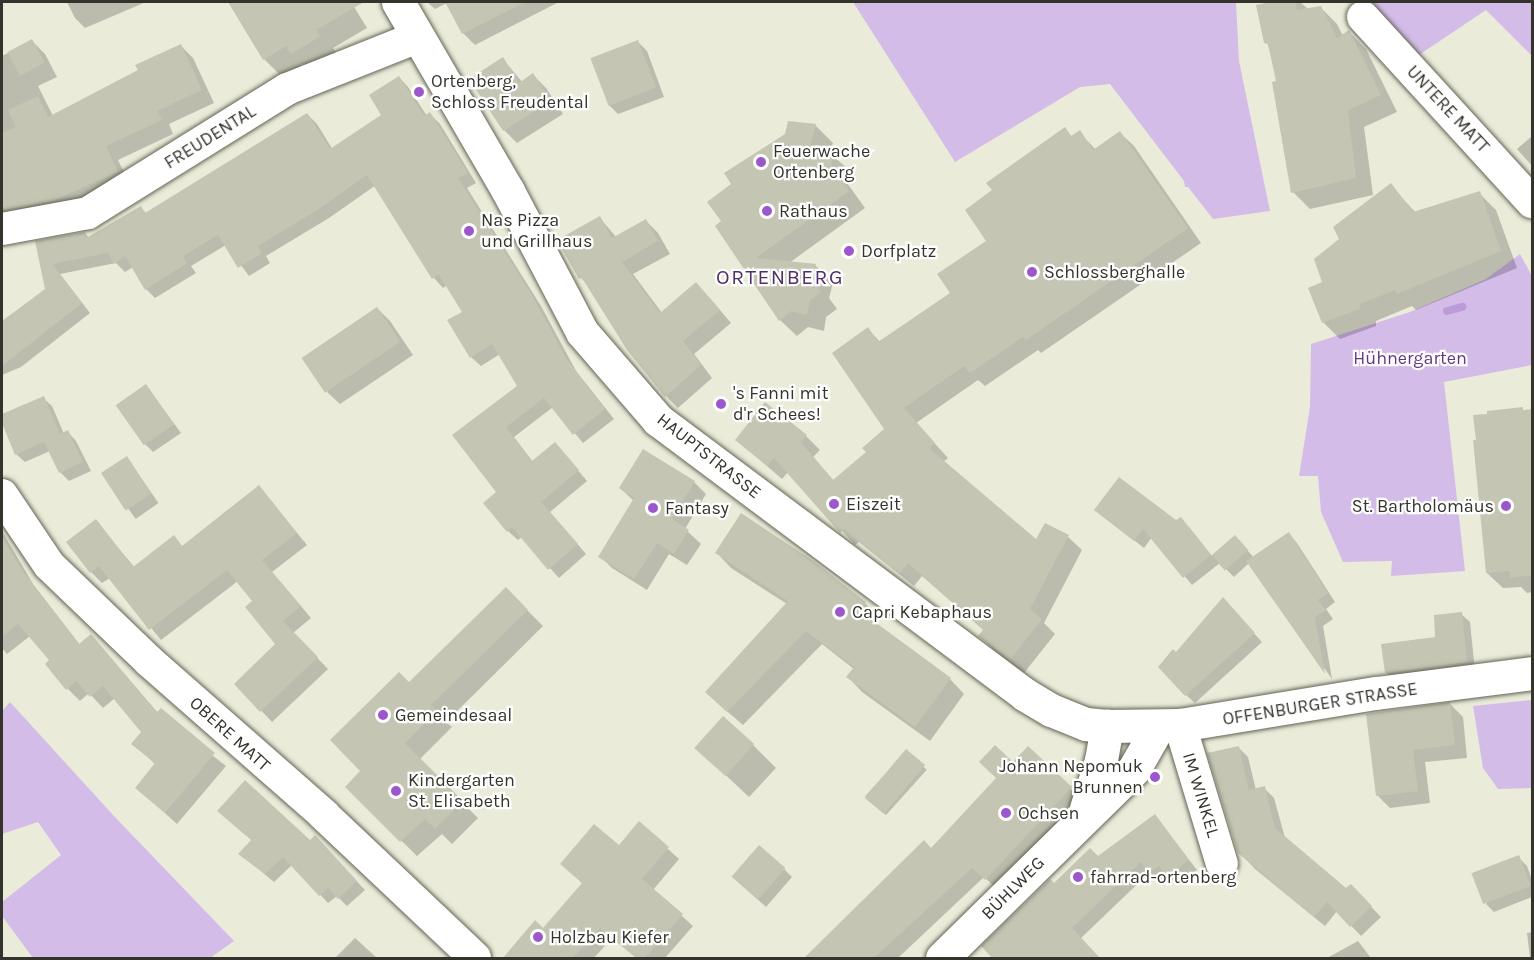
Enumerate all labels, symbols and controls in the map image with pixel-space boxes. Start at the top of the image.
street label: UNTERE MATT [1402,61,1494,157]
place label: Ortenberg, Schloss Freudental [431,71,589,113]
marker: Ortenberg, Schloss Freudental [412,85,426,99]
street label: FREUDENTAL [160,100,260,174]
place label: Feuerwache Ortenberg [773,141,870,184]
marker: Feuerwache Ortenberg [754,155,768,169]
place label: Rathaus [779,200,848,222]
marker: Rathaus [760,204,774,218]
place label: Nas Pizza und Grillhaus [481,210,592,252]
marker: Nas Pizza und Grillhaus [462,224,476,238]
place label: Dorfplatz [861,240,936,262]
marker: Dorfplatz [842,244,856,258]
place label: Schlossberghalle [1044,261,1185,283]
district label: ORTENBERG [716,264,844,290]
marker: Schlossberghalle [1025,265,1039,279]
park label: Hühnergarten [1353,347,1467,369]
place label: 's Fanni mit d'r Schees! [733,383,828,426]
marker: 's Fanni mit d'r Schees! [714,397,728,411]
street label: HAUPTSTRASSE [653,409,765,503]
place label: Eiszeit [846,493,901,515]
place label: St. Bartholomäus [1352,495,1494,517]
place label: Fantasy [665,497,729,519]
marker: Eiszeit [827,497,841,511]
marker: St. Bartholomäus [1499,499,1513,513]
marker: Fantasy [646,501,660,515]
place label: Capri Kebaphaus [852,601,992,623]
marker: Capri Kebaphaus [833,605,847,619]
street label: OFFENBURGER STRASSE [1221,678,1419,730]
street label: OBERE MATT [185,692,275,776]
place label: Gemeindesaal [395,704,512,726]
marker: Gemeindesaal [376,708,390,722]
street label: IM WINKEL [1178,750,1224,840]
place label: Johann Nepomuk Brunnen [999,756,1143,798]
place label: Kindergarten St. Elisabeth [408,770,515,812]
marker: Johann Nepomuk Brunnen [1148,770,1162,784]
marker: Kindergarten St. Elisabeth [389,784,403,798]
place label: Ochsen [1018,802,1079,824]
marker: Ochsen [999,806,1013,820]
street label: BÜHLWEG [977,852,1049,924]
place label: fahrrad-ortenberg [1090,866,1236,888]
marker: fahrrad-ortenberg [1071,870,1085,884]
place label: Holzbau Kiefer [550,926,669,948]
marker: Holzbau Kiefer [531,930,545,944]

